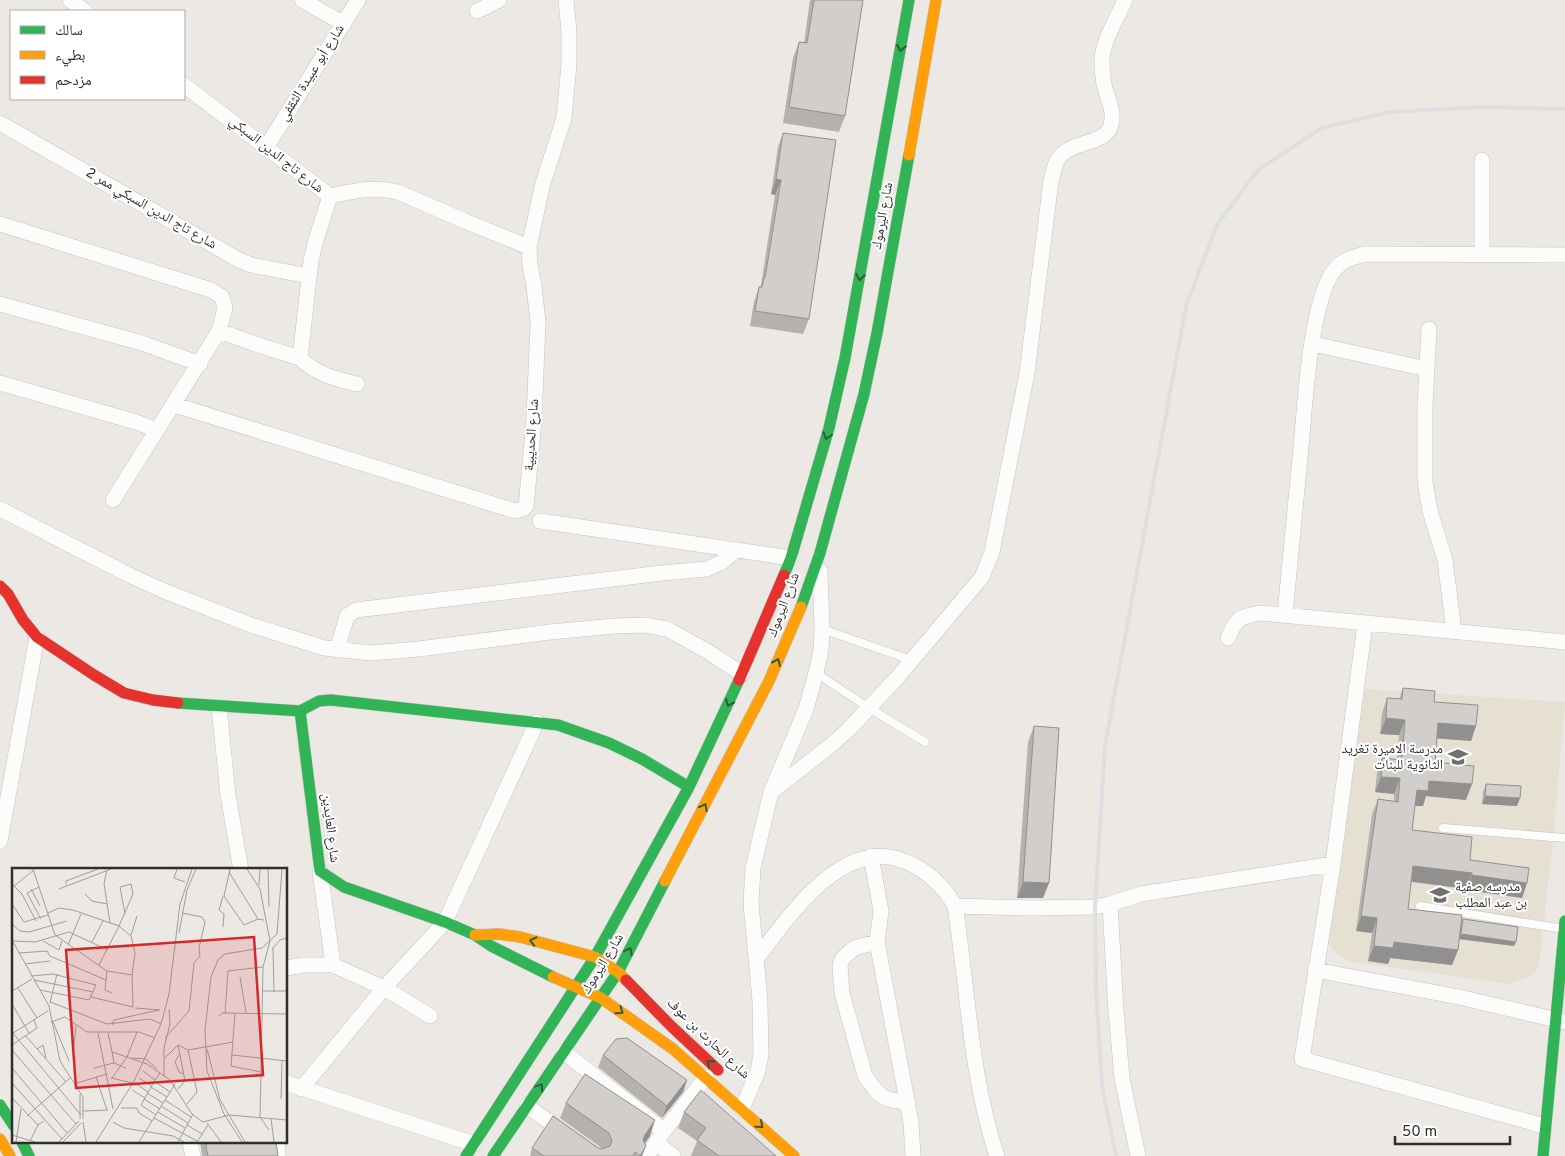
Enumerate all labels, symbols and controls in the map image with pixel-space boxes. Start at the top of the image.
legend [10,10,185,100]
street label: شارع أبو عبيدة الثقفي [275,21,350,125]
text: سالك [55,22,83,41]
one-way arrow [896,44,906,52]
text: بطيء [55,47,85,67]
text: مزدحم [55,72,92,91]
street label: شارع تاج الدين السبكي [224,113,327,198]
street label: شارع تاج الدين السبكي ممر 2 [82,165,219,255]
street label: شارع اليرموك [869,181,897,251]
one-way arrow [856,273,866,281]
street label: شارع الحديبية [521,398,543,472]
one-way arrow [822,431,832,440]
street label: شارع اليرموك [764,570,804,640]
one-way arrow [771,658,782,667]
one-way arrow [725,698,736,707]
place label: مدرسة الاميرة تغريد الثانوية للبنات [1341,741,1443,774]
school or university icon: مدرسة الاميرة تغريد الثانوية للبنات [1447,746,1469,768]
street label: شارع العايدين [317,792,343,864]
one-way arrow [698,803,708,812]
inset map [12,868,288,1144]
place label: مدرسه صفية بن عبد المطلب [1455,879,1527,912]
school or university icon: مدرسه صفية بن عبد المطلب [1429,884,1451,906]
street label: شارع اليرموك [578,931,628,997]
one-way arrow [529,936,537,946]
one-way arrow [623,947,633,956]
street label: شارع الحارث بن عوف [663,995,753,1083]
one-way arrow [615,1005,624,1014]
one-way arrow [707,1060,716,1069]
one-way arrow [534,1083,543,1093]
scale bar [1395,1114,1510,1146]
one-way arrow [755,1119,764,1128]
text: 50 m [1402,1123,1437,1142]

